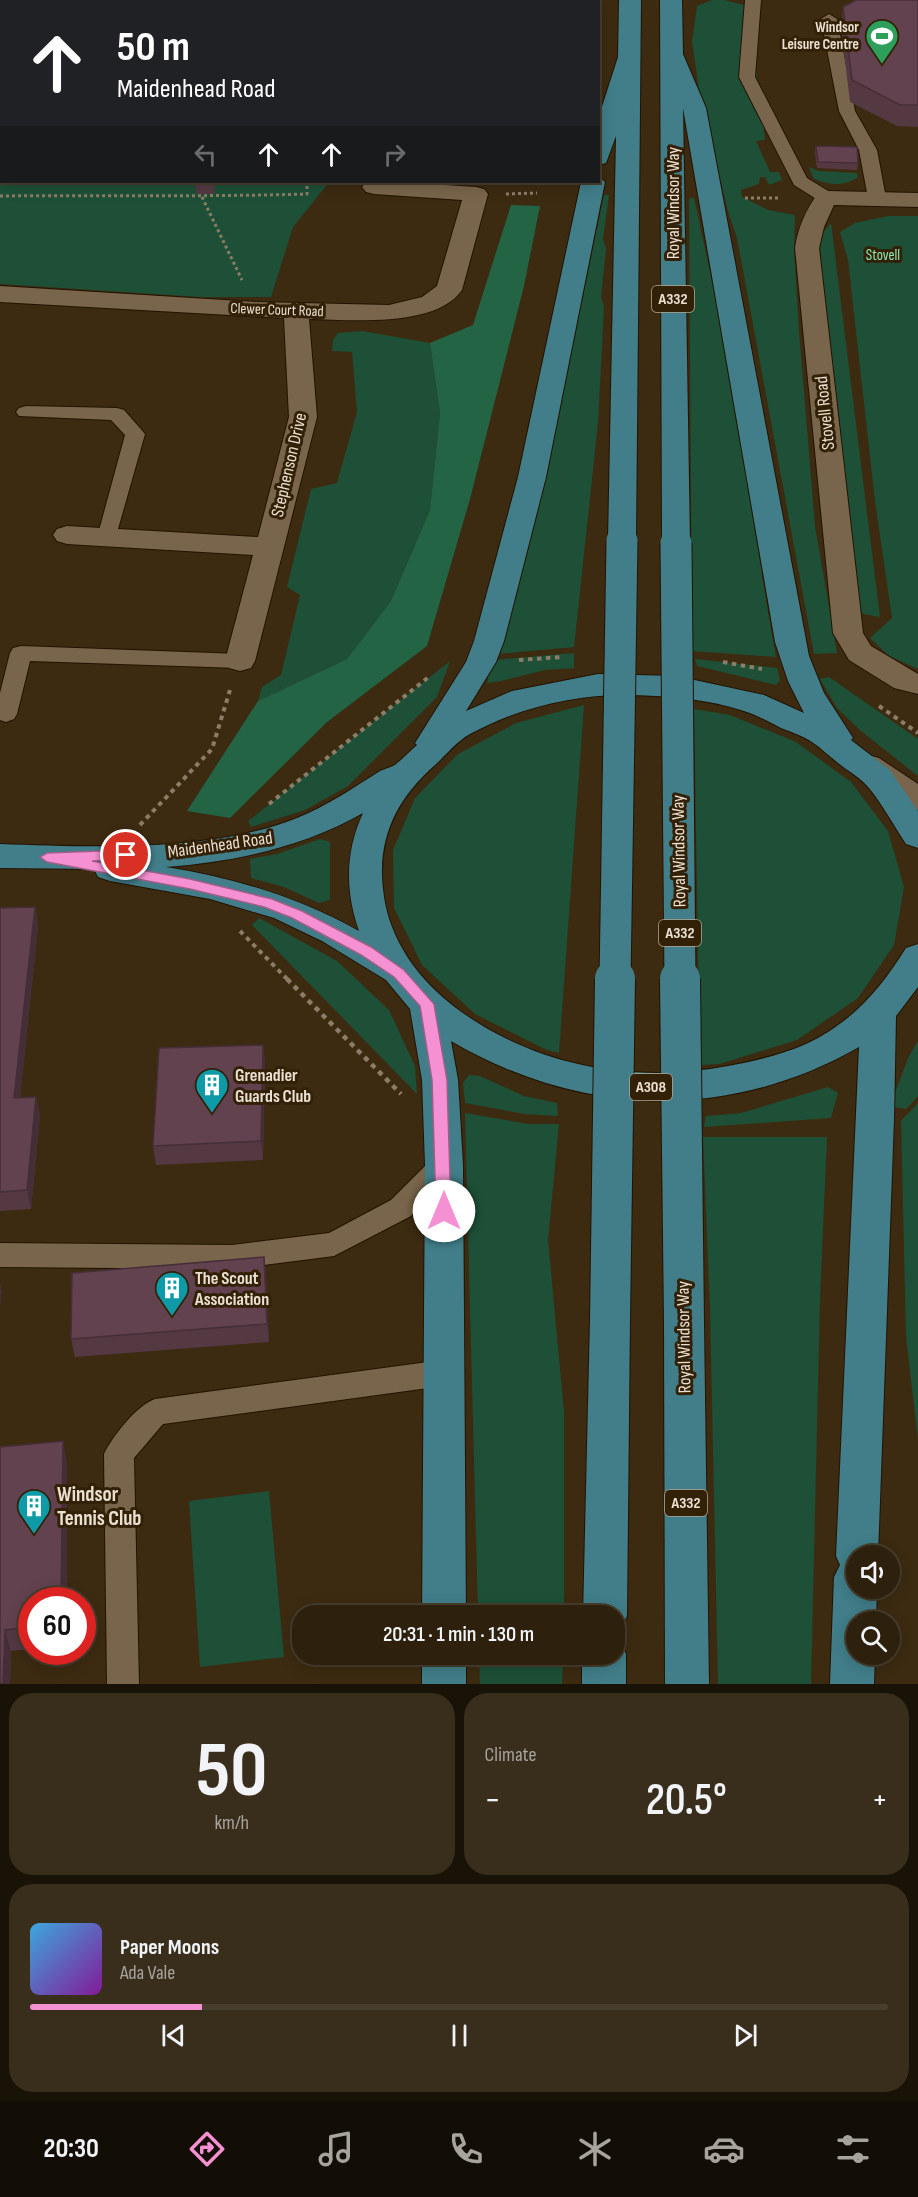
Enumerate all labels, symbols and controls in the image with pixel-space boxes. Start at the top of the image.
place label: Windsor Leisure Centre [782,18,859,54]
sports icon: Windsor Leisure Centre [864,18,900,65]
text: 50 m [117,22,190,73]
icon: ahead [18,24,96,102]
text: Maidenhead Road [117,73,275,105]
icon: left [189,138,222,171]
icon: ahead [252,138,285,171]
icon: ahead [315,138,348,171]
icon: right [378,138,411,171]
street label: Royal Windsor Way [663,147,684,259]
park label: Stovell [866,246,900,265]
road number: A332 [652,286,694,312]
street label: Clewer Court Road [230,299,324,321]
street label: Stovell Road [811,375,839,451]
street label: Stephenson Drive [267,411,311,519]
street label: Royal Windsor Way [668,795,690,907]
street label: Maidenhead Road [166,827,274,863]
pin [100,829,151,880]
icon: arrive [109,838,142,871]
road number: A332 [659,920,701,946]
place label: Grenadier Guards Club [235,1065,311,1107]
building icon: Grenadier Guards Club [194,1067,230,1114]
road number: A308 [630,1074,672,1100]
position arrow [412,1179,476,1243]
place label: The Scout Association [194,1268,269,1310]
building icon: The Scout Association [154,1270,190,1317]
street label: Royal Windsor Way [673,1281,695,1393]
place label: Windsor Tennis Club [57,1482,141,1531]
building icon: Windsor Tennis Club [16,1488,52,1535]
road number: A332 [665,1490,707,1516]
map controls [846,1545,900,1665]
button: sound [846,1545,900,1599]
speed limit sign: 60 [18,1587,96,1665]
button: search [846,1611,900,1665]
text: 20:31 · 1 min · 130 m [383,1621,534,1648]
text: 50 [196,1725,267,1818]
text: Climate [485,1743,537,1767]
text: 20.5° [646,1773,727,1828]
text: − [485,1780,501,1820]
text: + [872,1780,888,1820]
text: km/h [214,1811,249,1835]
text: Paper Moons [120,1934,219,1961]
text: Ada Vale [120,1961,175,1985]
icon: previous [157,2019,190,2052]
icon: pause [443,2019,476,2052]
icon: next [729,2019,762,2052]
icon: directions [186,2128,228,2170]
icon: music [315,2128,357,2170]
icon: phone [445,2128,487,2170]
icon: climate [574,2128,616,2170]
icon: car [703,2128,745,2170]
icon: filters [832,2128,874,2170]
text: 20:30 [44,2133,99,2165]

